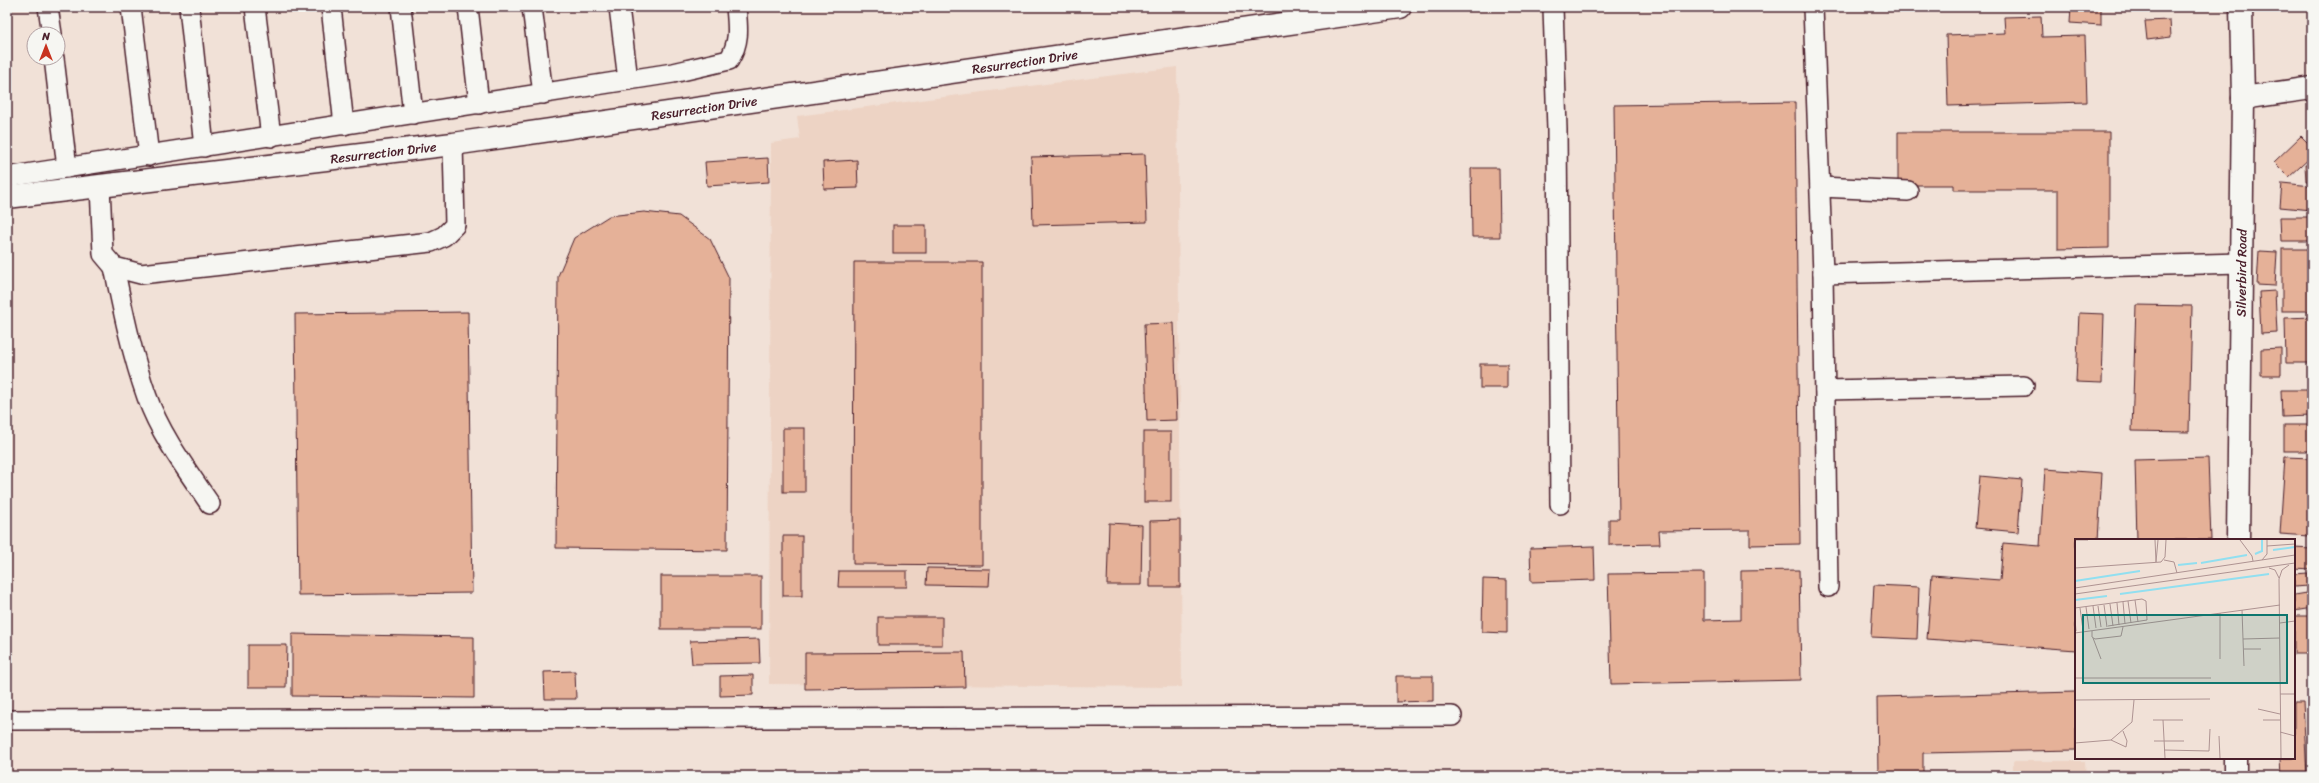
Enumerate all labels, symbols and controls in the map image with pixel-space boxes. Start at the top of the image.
north arrow [26,26,66,66]
text: N [41,27,50,46]
street label: Resurrection Drive [970,43,1080,81]
street label: Resurrection Drive [650,89,759,127]
street label: Resurrection Drive [329,135,438,170]
street label: Silverbird Road [2230,228,2254,317]
inset map [2075,539,2295,759]

